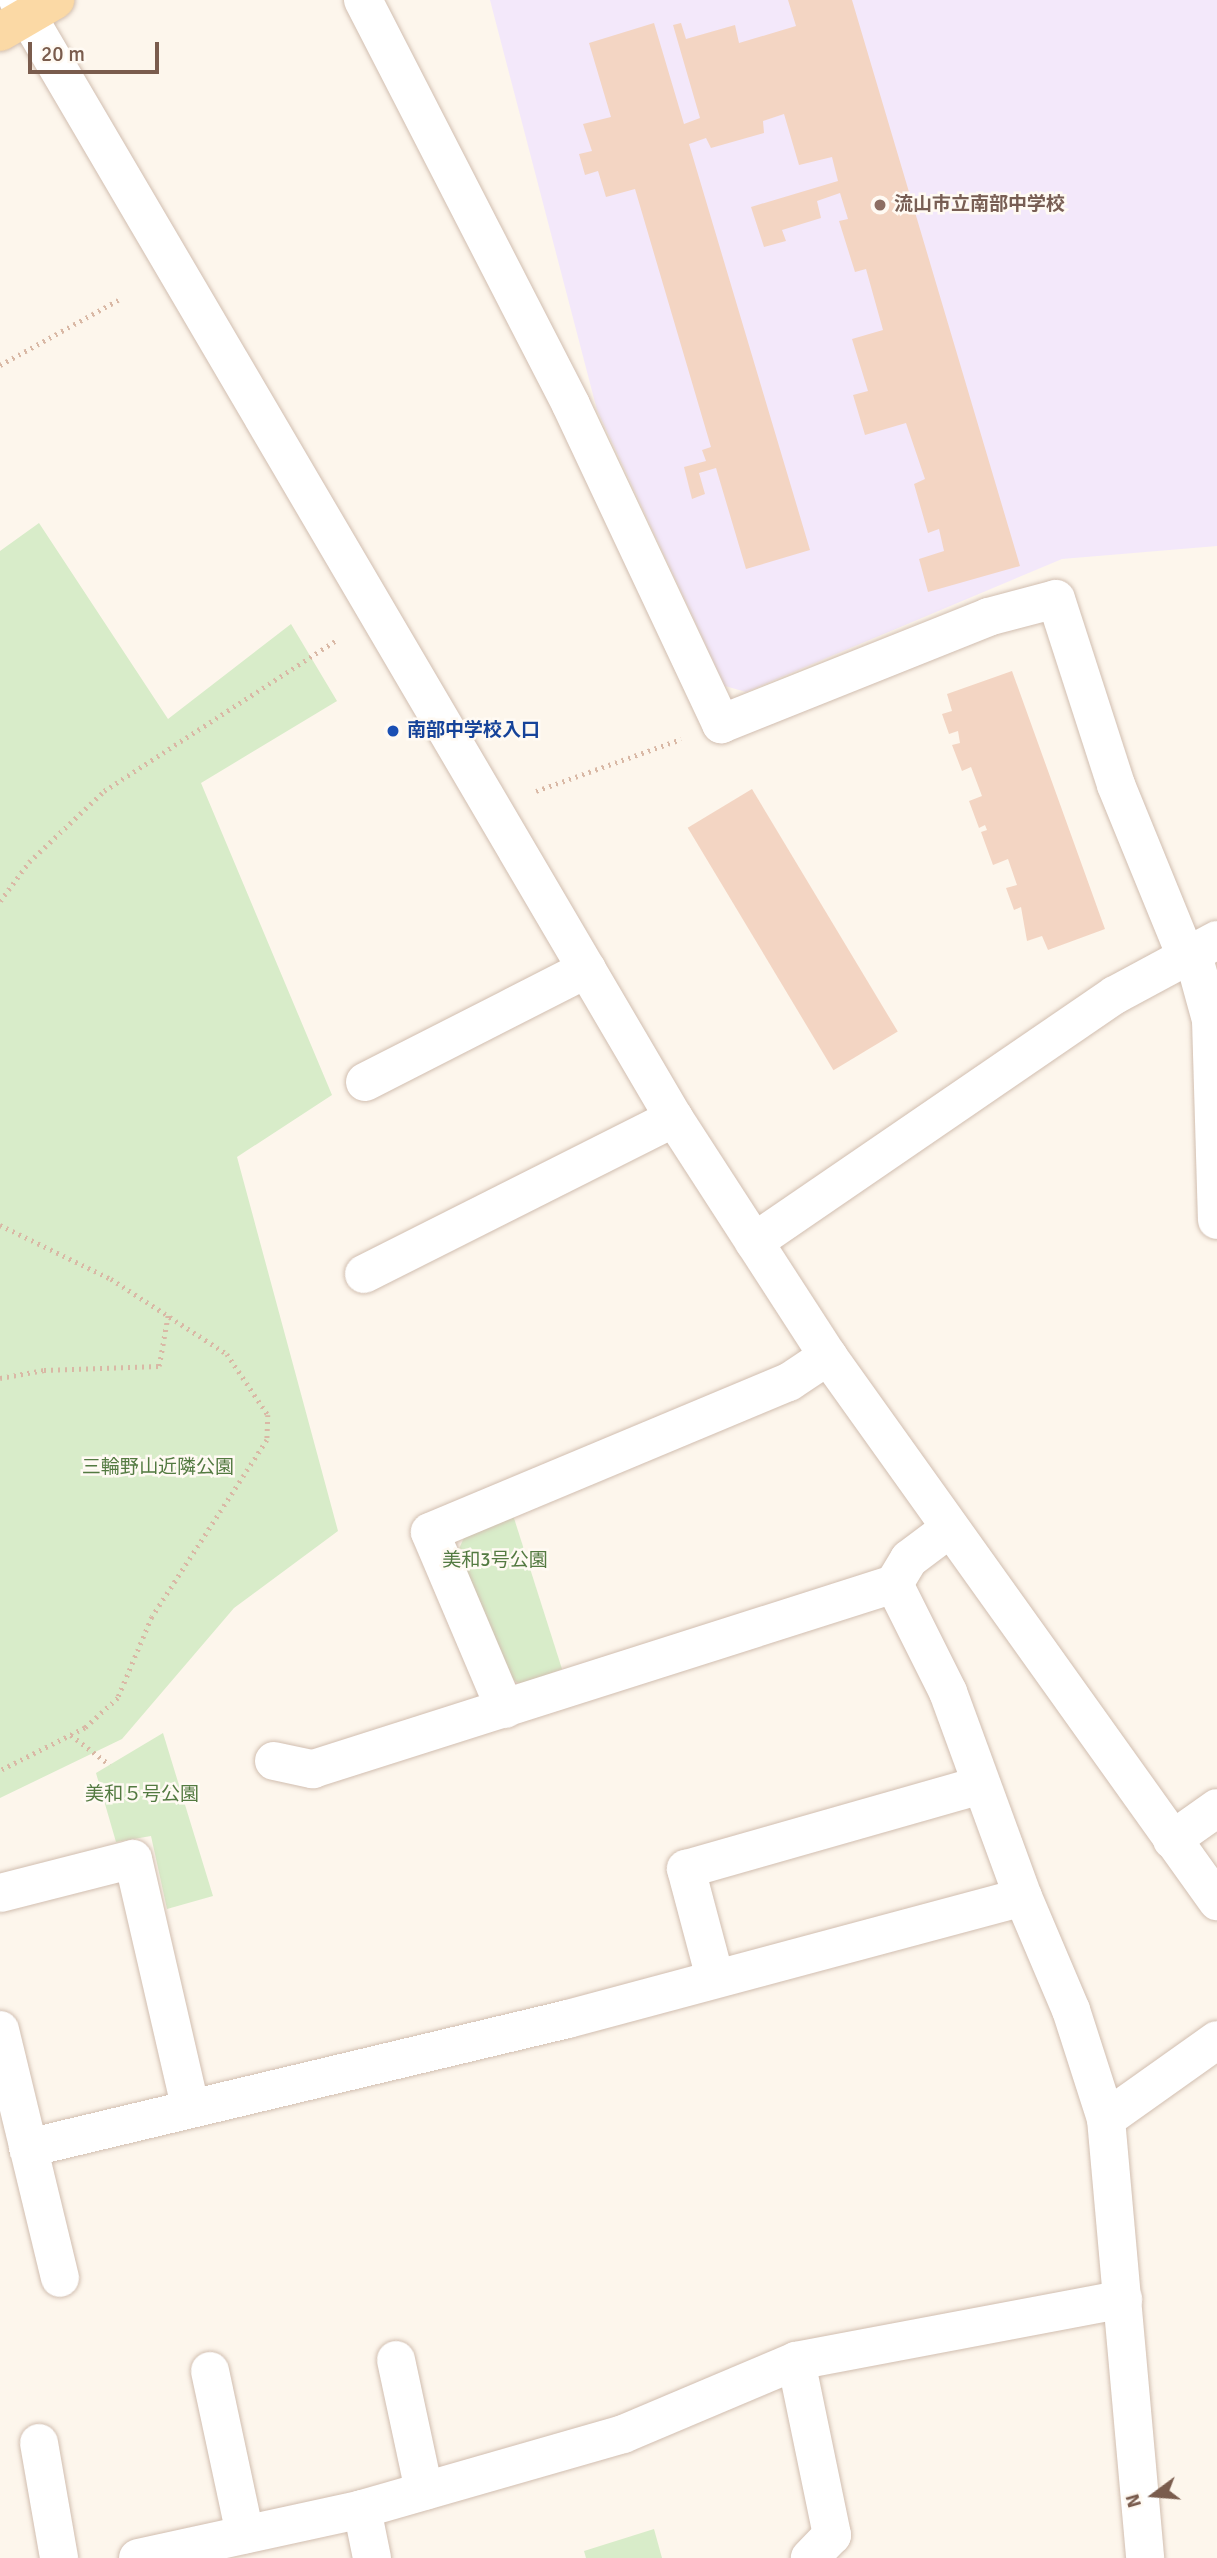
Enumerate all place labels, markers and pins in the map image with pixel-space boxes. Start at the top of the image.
place label: 流山市立南部中学校 [894,194,1065,216]
marker: 流山市立南部中学校 [872,197,888,213]
place label: 南部中学校入口 [407,720,540,742]
marker: 南部中学校入口 [385,723,401,739]

